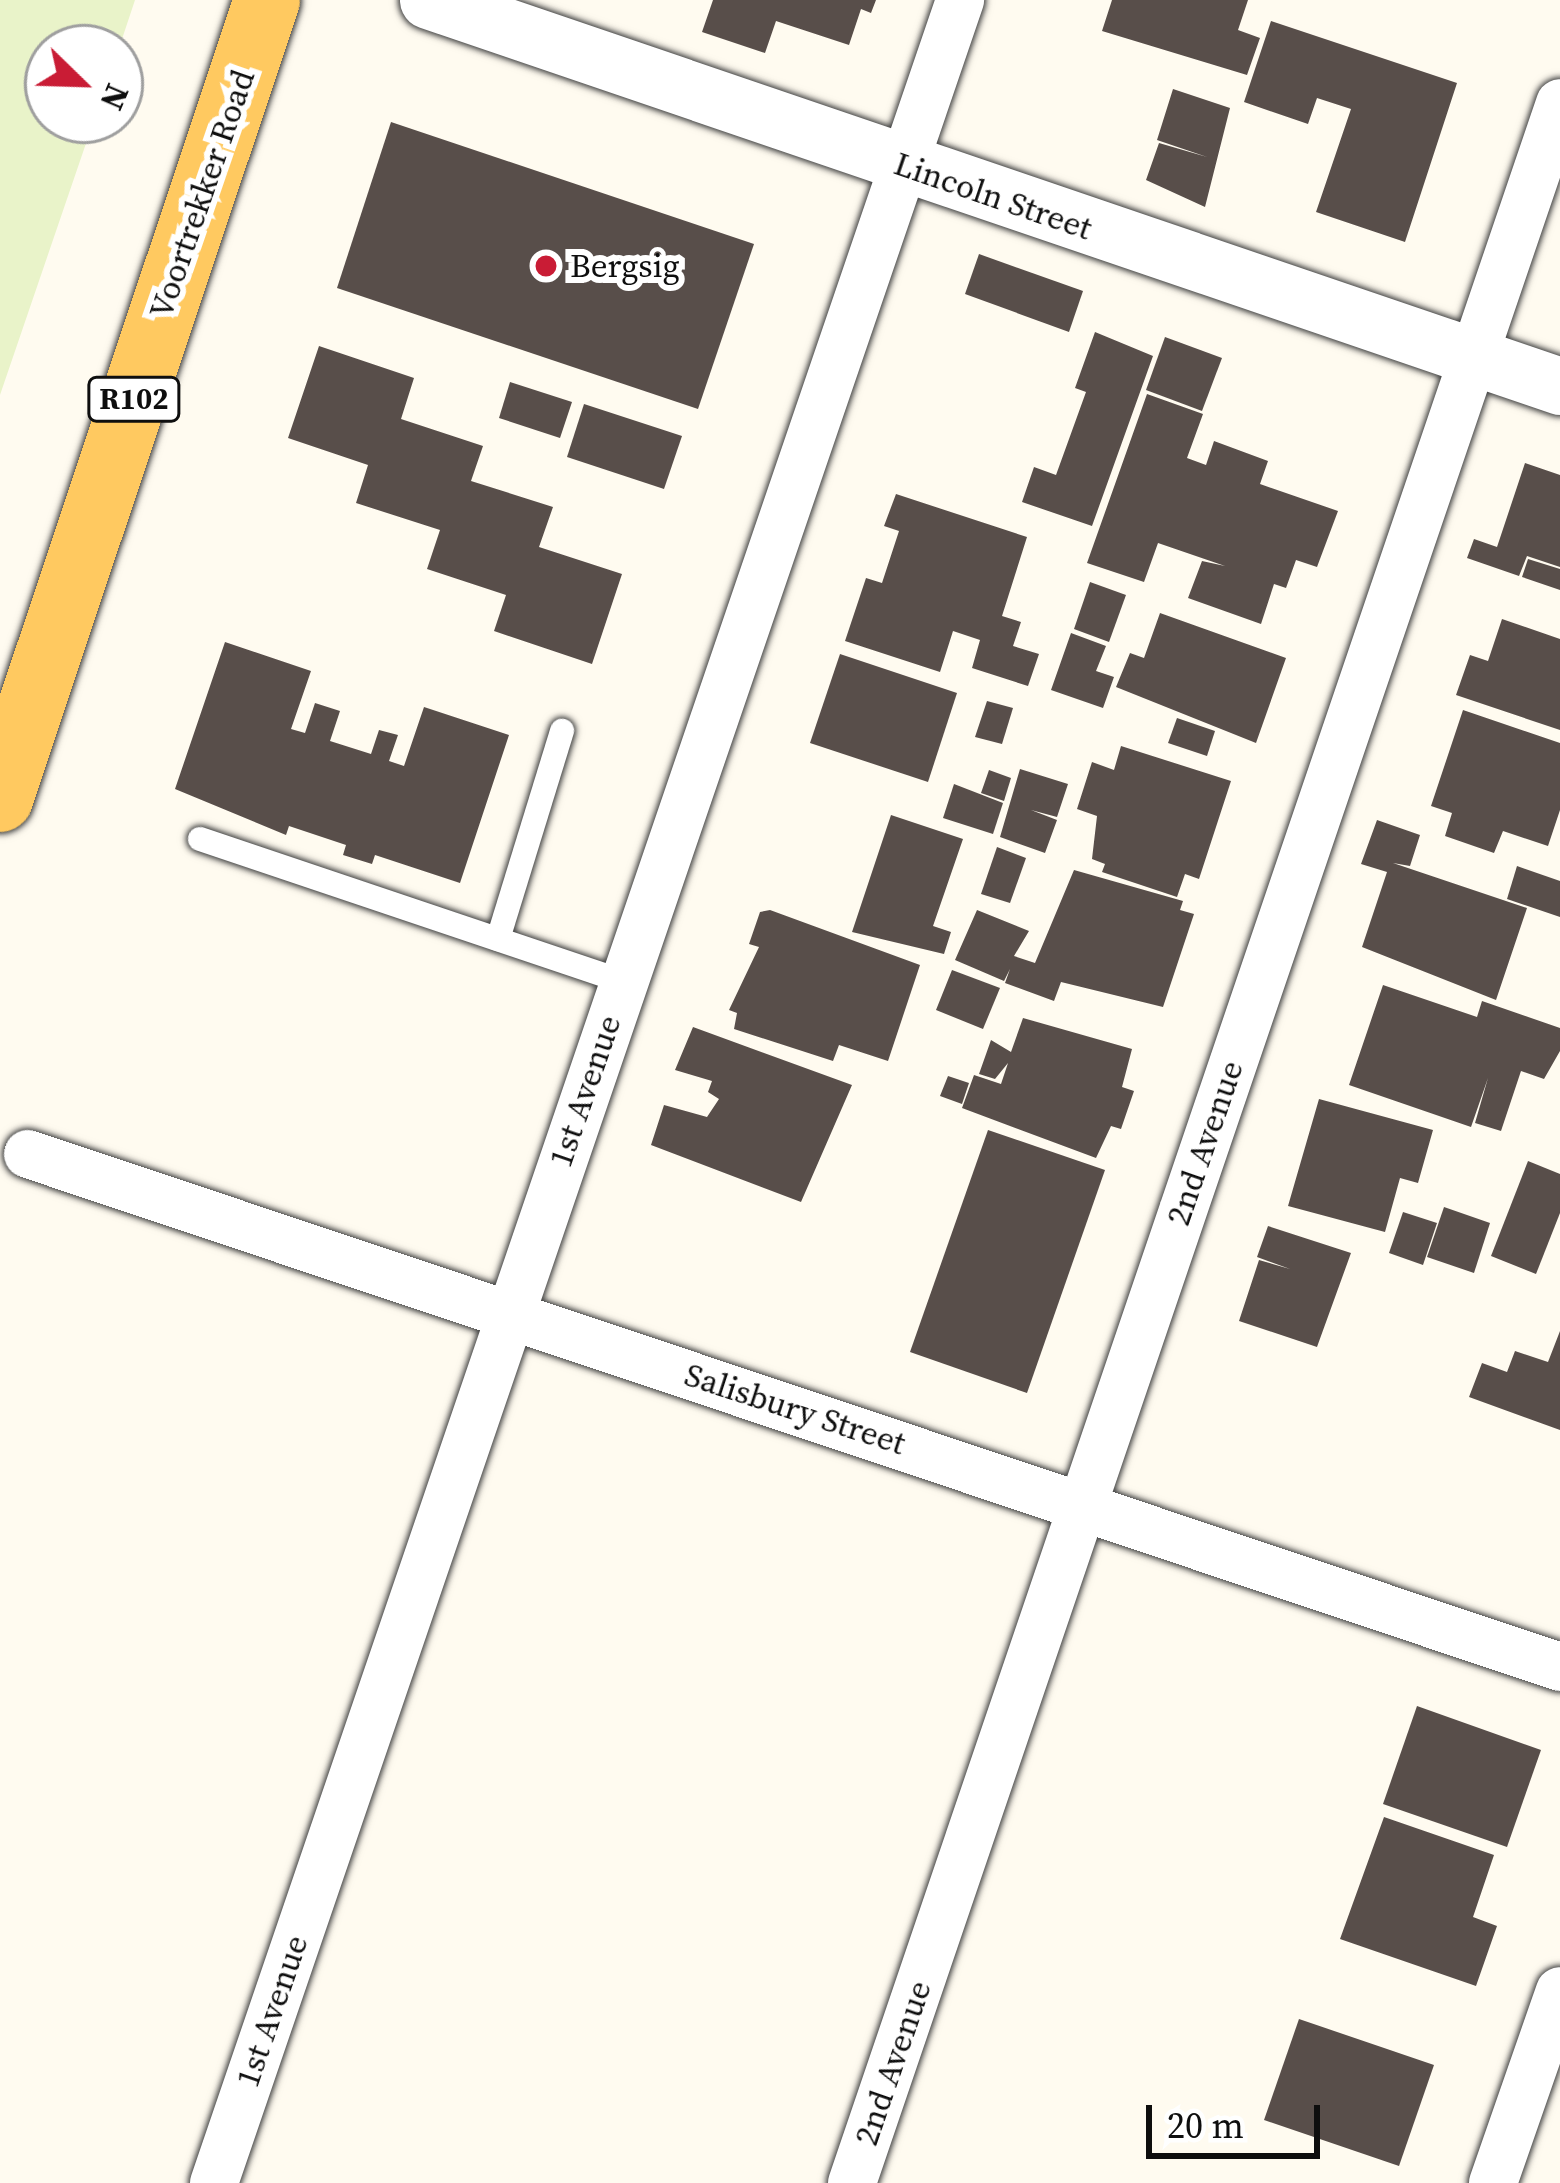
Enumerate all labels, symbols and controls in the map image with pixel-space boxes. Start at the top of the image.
north arrow [24,24,144,144]
street label: Voortrekker Road [141,65,263,323]
text: N [89,77,140,117]
street label: Lincoln Street [889,144,1097,248]
place label: Bergsig [570,246,680,286]
marker: Bergsig [533,253,559,279]
road number: R102 [86,375,182,423]
street label: 1st Avenue [541,1010,629,1172]
street label: 2nd Avenue [1158,1056,1252,1230]
street label: Salisbury Street [680,1355,910,1463]
street label: 1st Avenue [228,1930,316,2092]
street label: 2nd Avenue [846,1976,940,2150]
scale bar [1152,2081,1326,2155]
text: 20 m [1167,2101,1244,2150]

